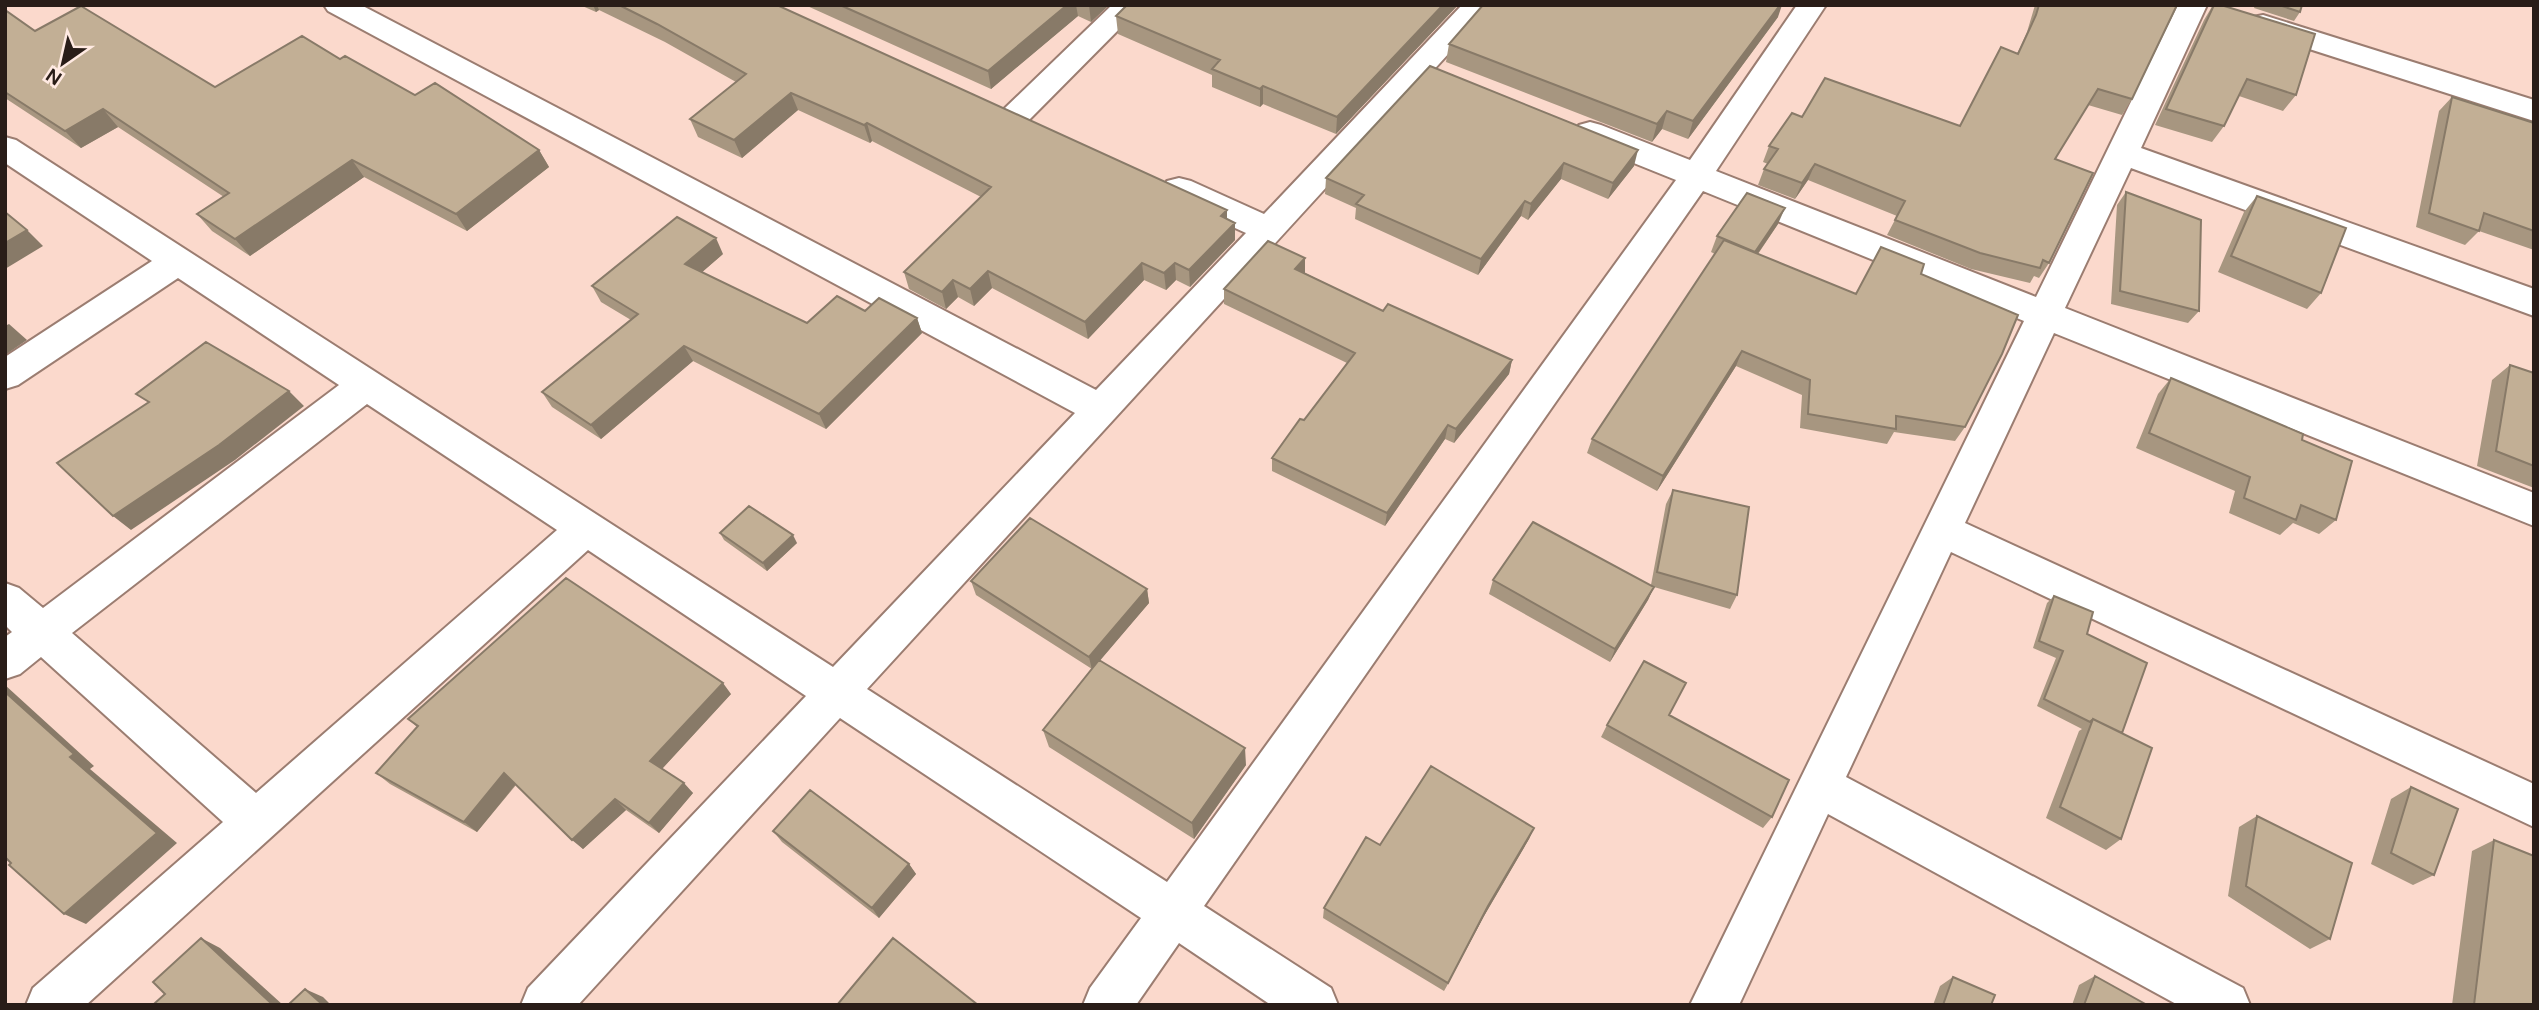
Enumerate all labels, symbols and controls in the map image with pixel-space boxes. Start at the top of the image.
north arrow [28,28,98,98]
text: N [41,62,67,91]

